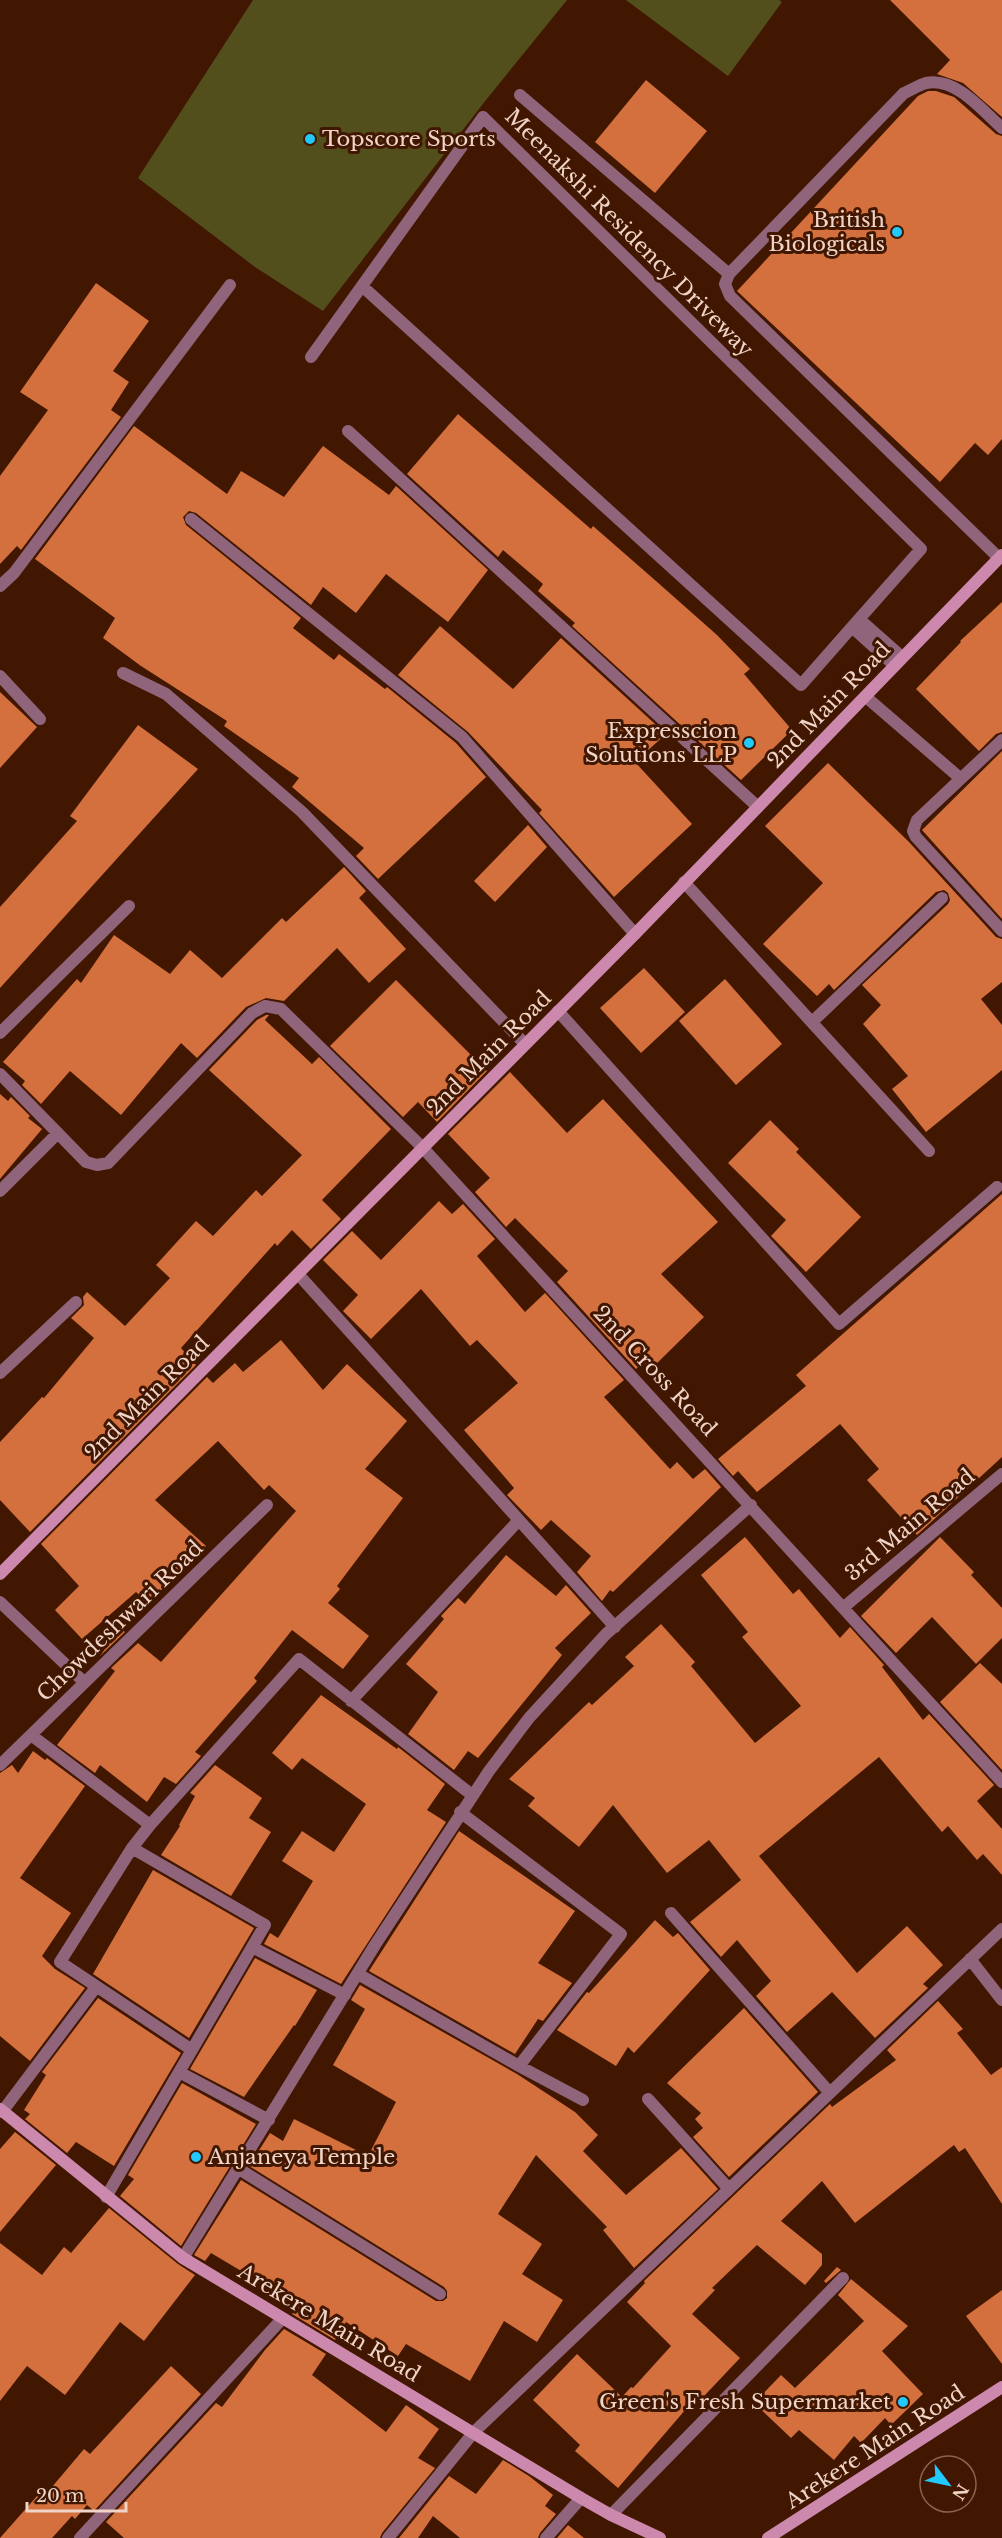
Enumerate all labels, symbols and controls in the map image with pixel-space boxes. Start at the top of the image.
street label: Meenakshi Residency Driveway [499,103,759,363]
place label: Topscore Sports [322,126,496,152]
marker: Topscore Sports [303,132,317,146]
place label: British Biologicals [768,207,885,257]
marker: British Biologicals [890,225,904,239]
street label: 2nd Main Road [762,636,896,774]
place label: Expresscion Solutions LLP [585,718,737,768]
marker: Expresscion Solutions LLP [742,736,756,750]
street label: 2nd Main Road [421,985,557,1121]
street label: 2nd Cross Road [588,1300,722,1442]
street label: 2nd Main Road [79,1330,215,1466]
street label: 3rd Main Road [840,1463,980,1587]
street label: Chowdeshwari Road [32,1535,208,1707]
place label: Anjaneya Temple [207,2144,395,2170]
marker: Anjaneya Temple [189,2150,203,2164]
street label: Arekere Main Road [232,2258,425,2388]
street label: Arekere Main Road [780,2379,969,2515]
place label: Green's Fresh Supermarket [599,2389,891,2415]
marker: Green's Fresh Supermarket [896,2395,910,2409]
north arrow [918,2454,978,2514]
scale bar [27,2475,126,2513]
text: N [948,2480,973,2504]
text: 20 m [36,2485,84,2507]

